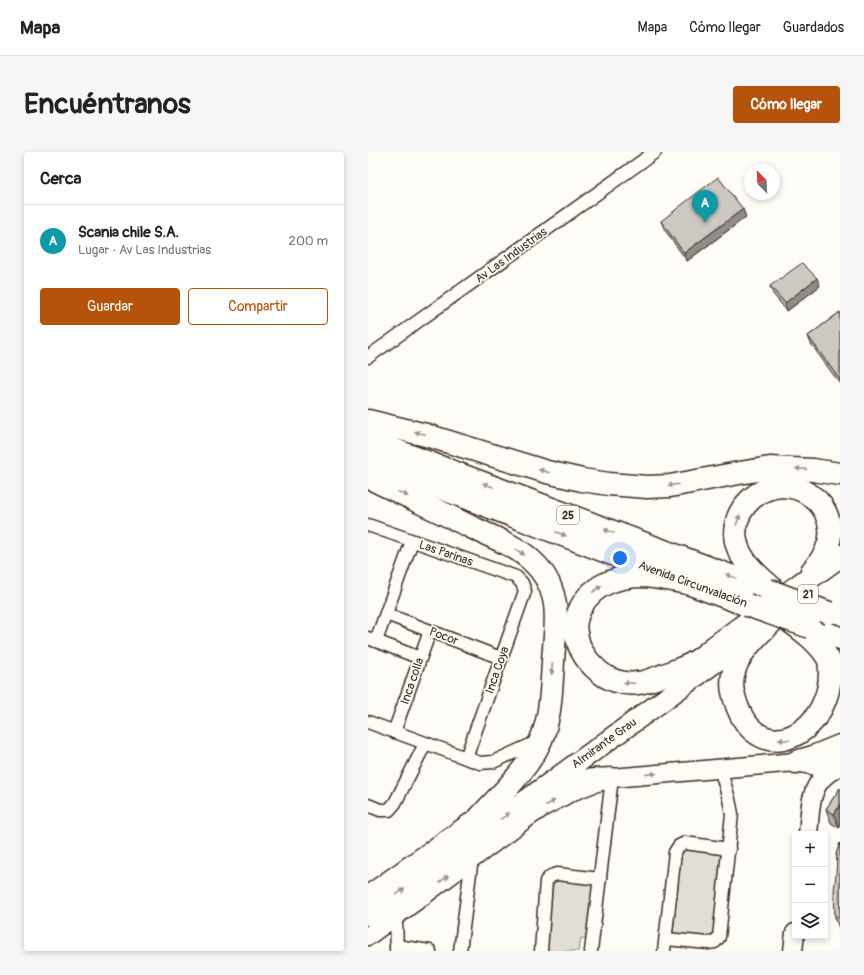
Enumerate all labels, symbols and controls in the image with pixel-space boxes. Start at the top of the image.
text: Mapa [20,16,60,40]
text: Mapa [638,19,667,36]
text: Cómo llegar [689,19,761,36]
text: Guardados [783,19,844,36]
button: Cómo llegar [733,86,840,123]
text: Encuéntranos [24,87,191,122]
north arrow [744,164,780,200]
text: Cerca [40,168,81,189]
pin: A [692,190,718,223]
text: Scania chile S.A. [78,223,179,242]
street label: Av Las Industrias [472,224,551,286]
text: A [49,233,57,249]
text: 200 m [289,233,328,249]
text: Lugar · Av Las Industrias [78,242,211,258]
button: Guardar [40,288,180,325]
button: Compartir [188,288,328,325]
one-way arrow [414,430,426,436]
one-way arrow [794,466,807,472]
one-way arrow [538,468,550,474]
one-way arrow [481,482,493,488]
one-way arrow [667,482,679,488]
one-way arrow [397,491,409,497]
road number: 25 [557,506,579,524]
one-way arrow [735,514,741,526]
one-way arrow [603,527,615,533]
one-way arrow [556,532,568,538]
street label: Las Parinas [417,537,475,570]
one-way arrow [514,548,525,556]
your location [610,548,630,568]
street label: Avenida Circunvalación [636,558,750,611]
one-way arrow [725,573,737,579]
one-way arrow [591,585,602,593]
road number: 21 [798,585,818,603]
street label: Pocor [427,624,461,649]
street label: Inca Coya [482,644,513,696]
street label: Inca colla [398,655,428,706]
one-way arrow [549,663,556,675]
one-way arrow [623,679,635,686]
street label: Almirante Grau [569,715,640,772]
one-way arrow [777,737,790,743]
one-way arrow [645,771,657,778]
one-way arrow [544,800,555,807]
one-way arrow [499,811,510,820]
map controls [792,831,828,939]
button: + [792,831,828,867]
button: − [792,867,828,903]
one-way arrow [439,875,450,884]
one-way arrow [394,888,405,896]
button: layers [792,903,828,939]

